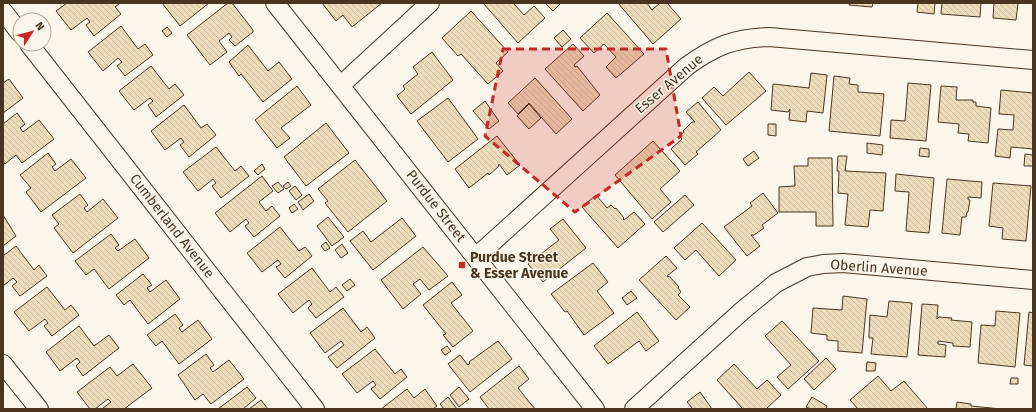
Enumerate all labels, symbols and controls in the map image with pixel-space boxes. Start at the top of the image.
north arrow [12,12,52,52]
text: N [32,20,47,33]
street label: Esser Avenue [632,51,706,117]
street label: Purdue Street [403,167,470,246]
street label: Cumberland Avenue [126,171,218,281]
place label: Purdue Street & Esser Avenue [470,249,568,282]
street label: Oberlin Avenue [830,256,928,280]
marker: Purdue Street & Esser Avenue [457,260,467,270]

